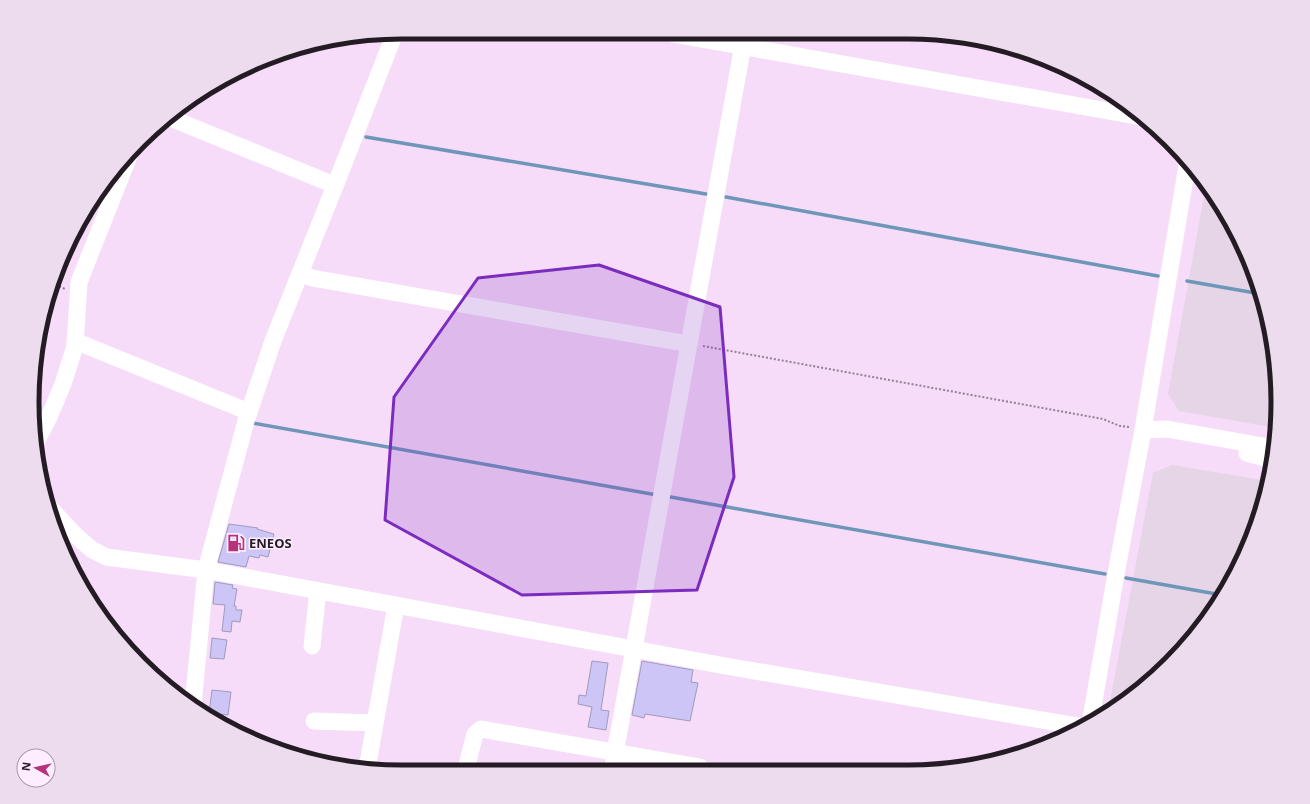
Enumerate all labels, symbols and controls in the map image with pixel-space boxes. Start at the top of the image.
fuel station icon: ENEOS [226,533,246,553]
place label: ENEOS [249,534,292,552]
north arrow [16,748,56,788]
text: N [18,761,34,772]

